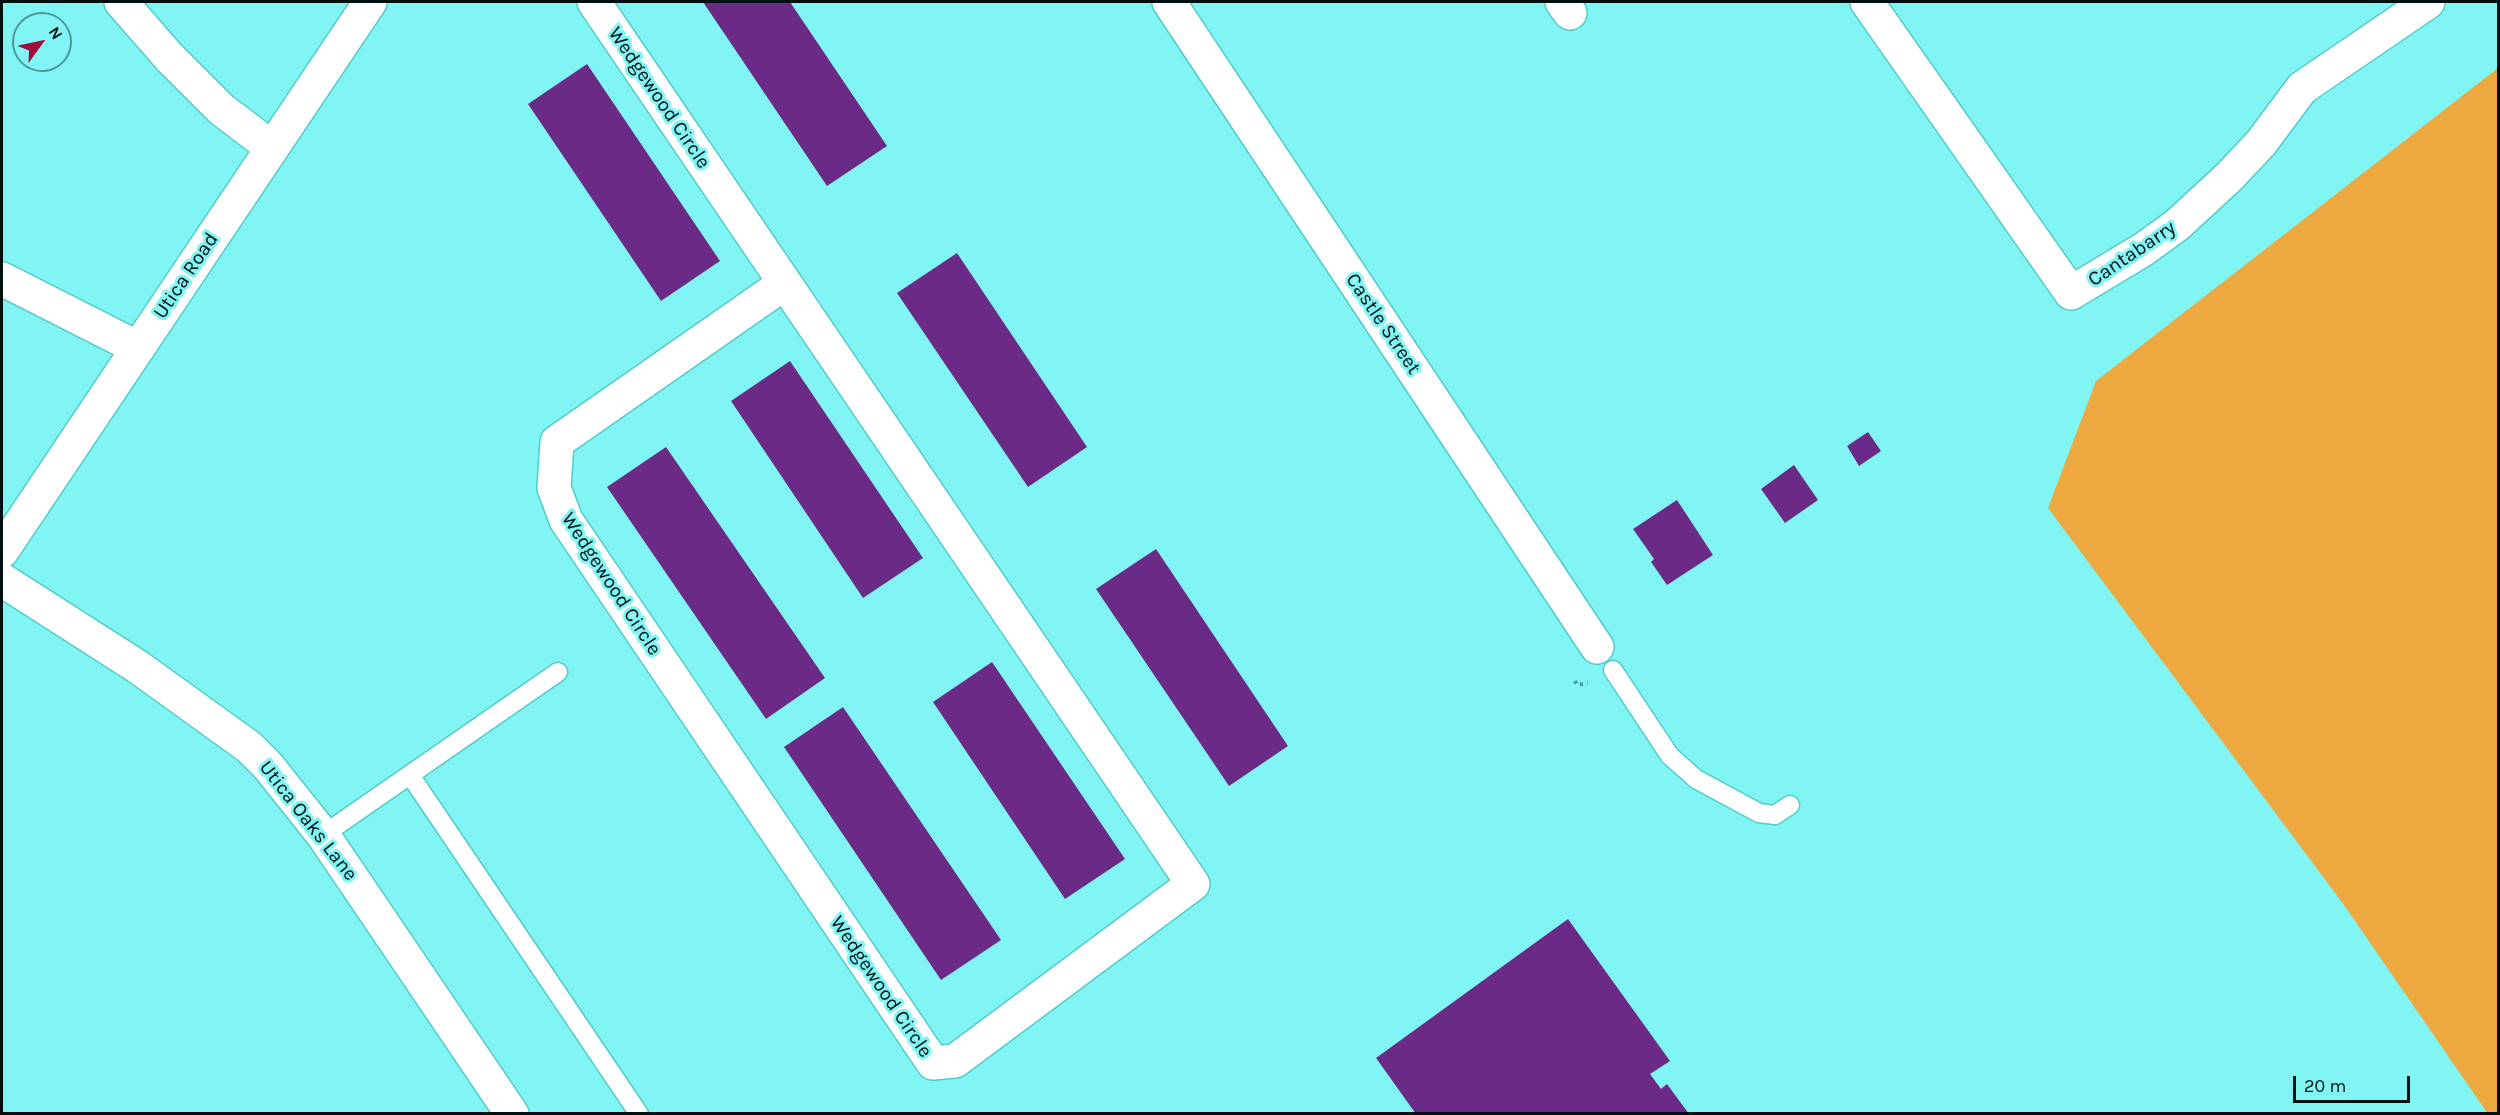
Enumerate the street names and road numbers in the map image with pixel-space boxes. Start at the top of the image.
street label: Wedgewood Circle [603,23,715,173]
street label: Cantabarry [2084,216,2180,292]
street label: Utica Road [148,228,224,324]
street label: Castle Street [1340,269,1426,379]
street label: Wedgewood Circle [556,508,666,660]
street label: Utica Oaks Lane [254,756,362,886]
street label: Wedgewood Circle [825,912,937,1062]

